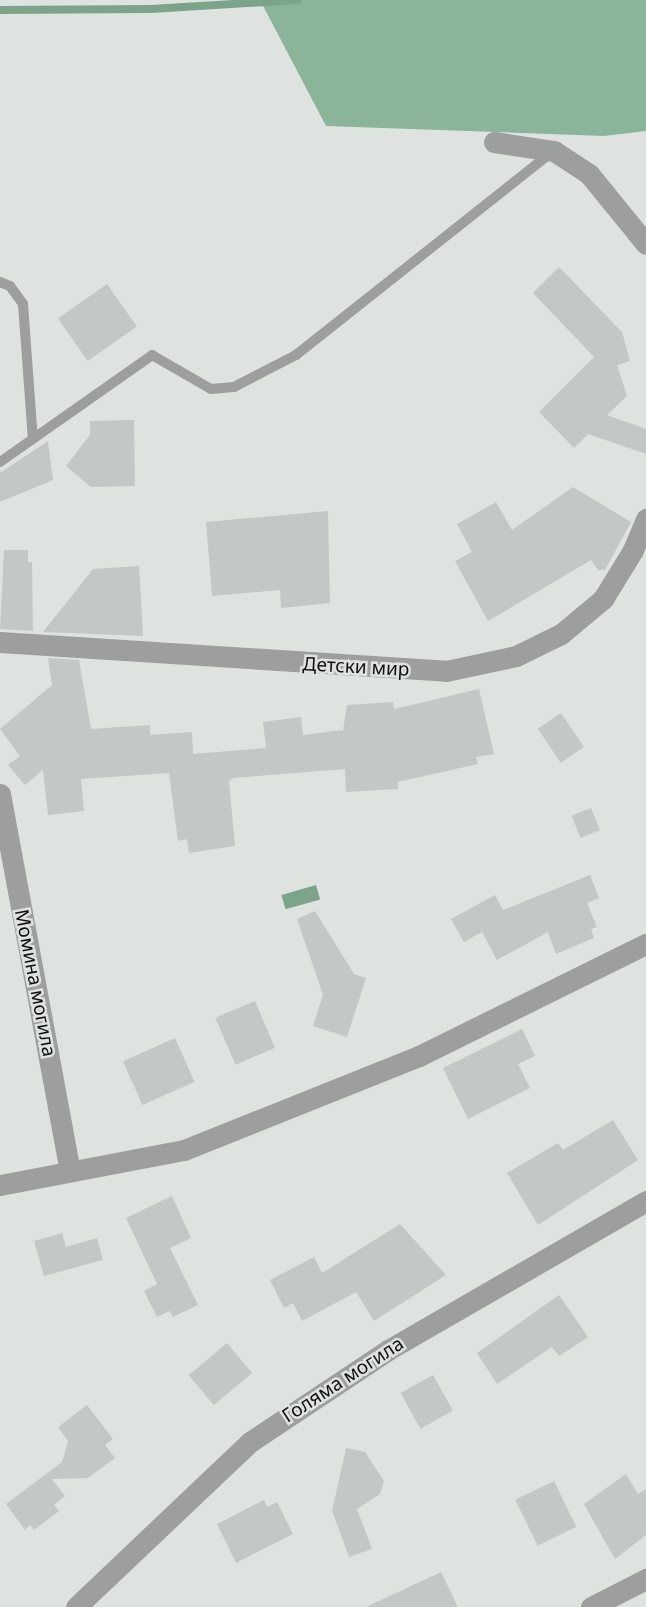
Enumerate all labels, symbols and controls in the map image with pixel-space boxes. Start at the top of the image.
street label: Детски мир [302,653,410,681]
street label: Момина могила [10,907,60,1059]
street label: Голяма могила [278,1332,408,1428]

